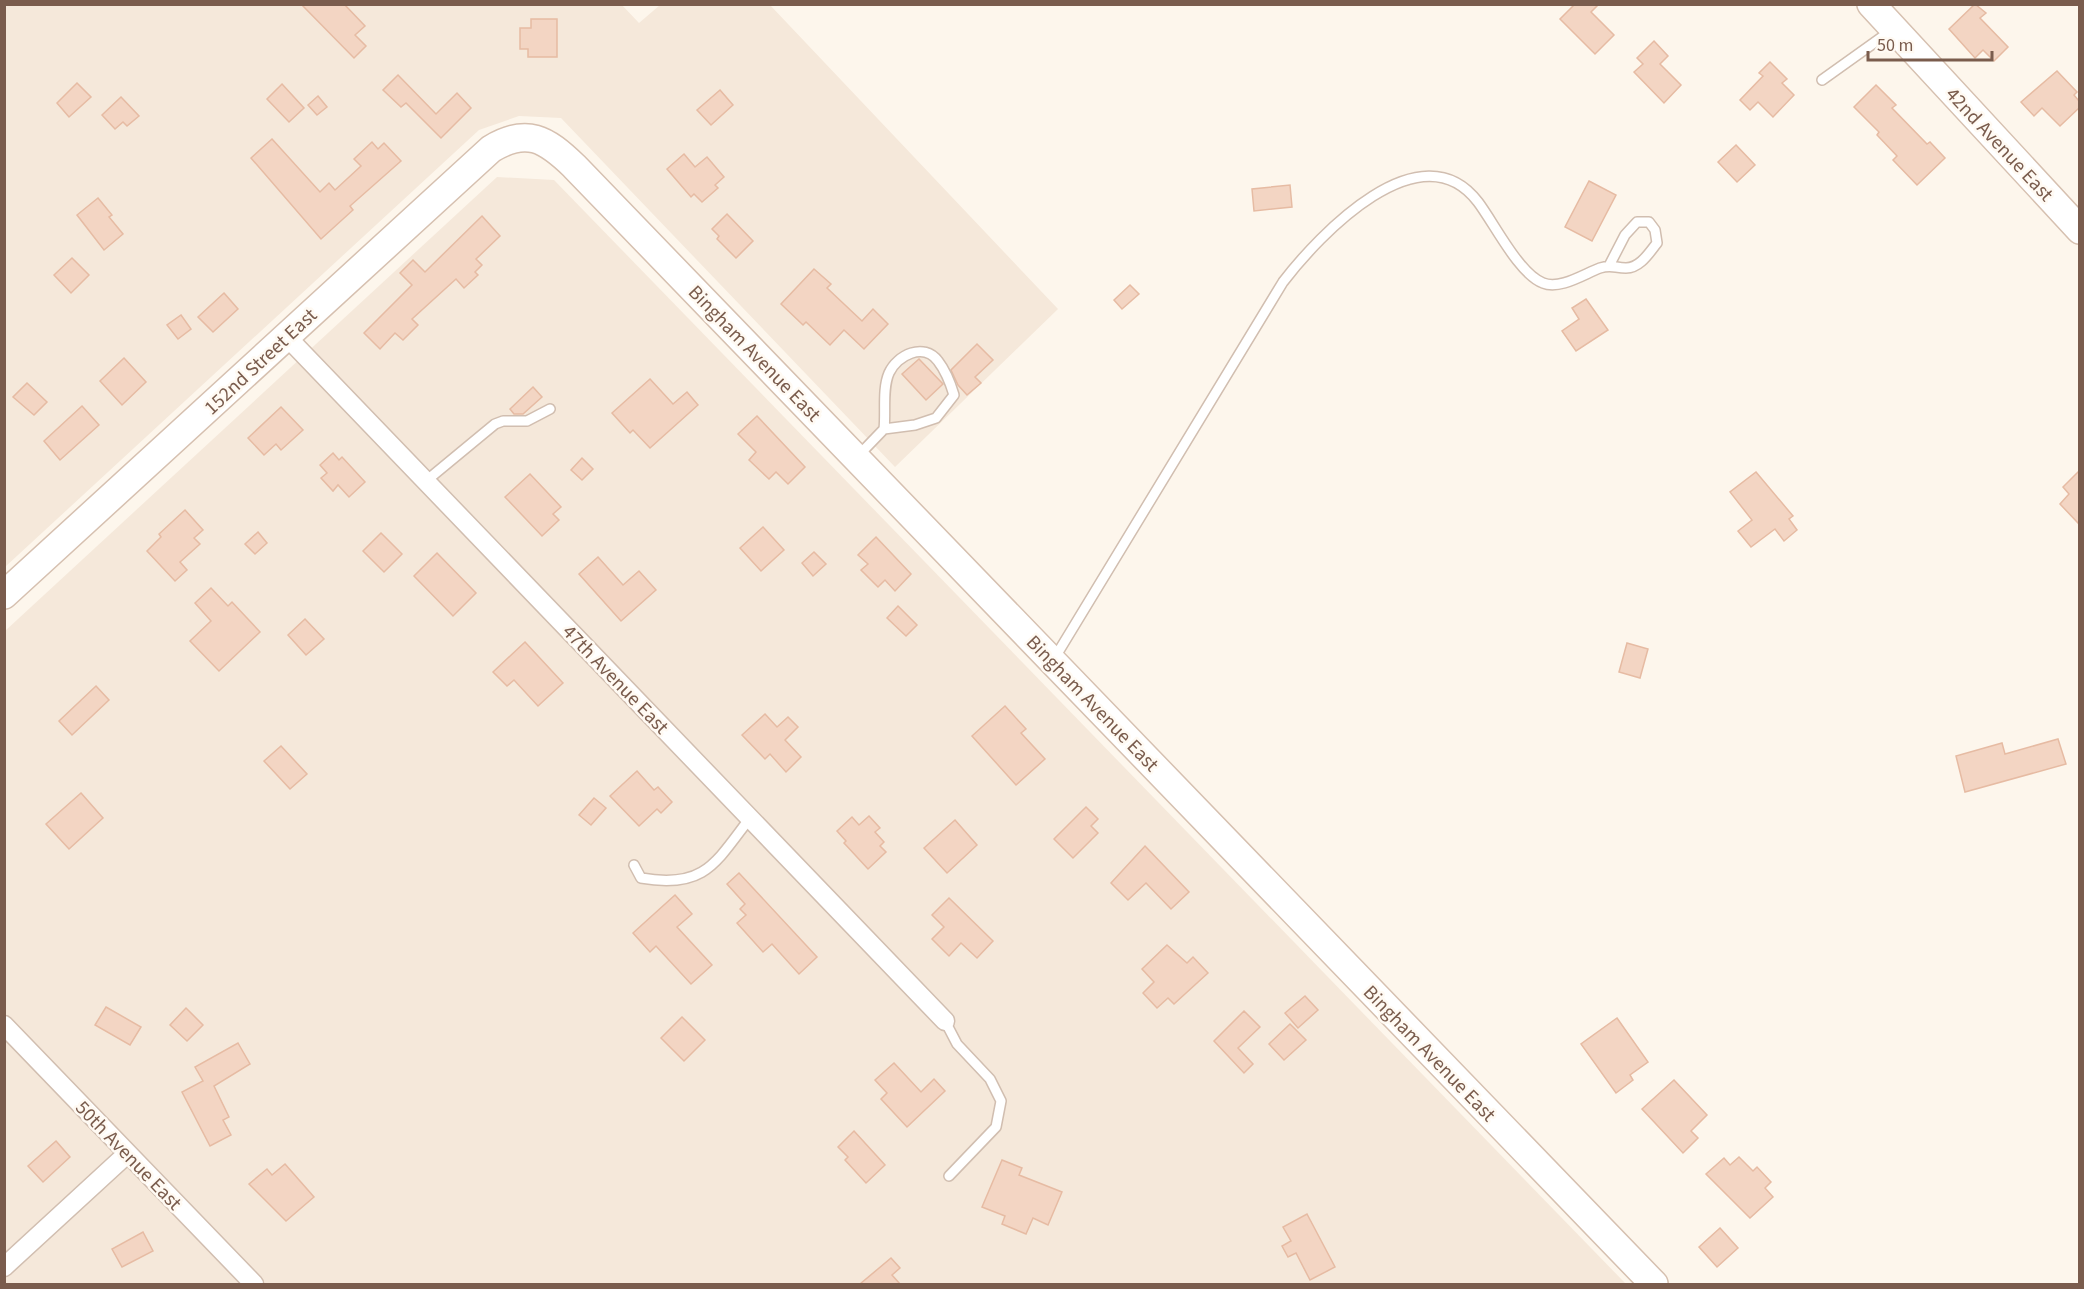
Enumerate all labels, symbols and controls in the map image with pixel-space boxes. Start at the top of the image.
scale bar [1868,24,1992,62]
text: 50 m [1877,33,1913,58]
street label: 42nd Avenue East [1939,81,2060,208]
street label: Bingham Avenue East [682,279,827,428]
street label: 152nd Street East [198,302,324,422]
street label: 47th Avenue East [556,619,675,741]
street label: Bingham Avenue East [1020,629,1165,778]
street label: Bingham Avenue East [1357,979,1502,1128]
street label: 50th Avenue East [69,1095,188,1217]

